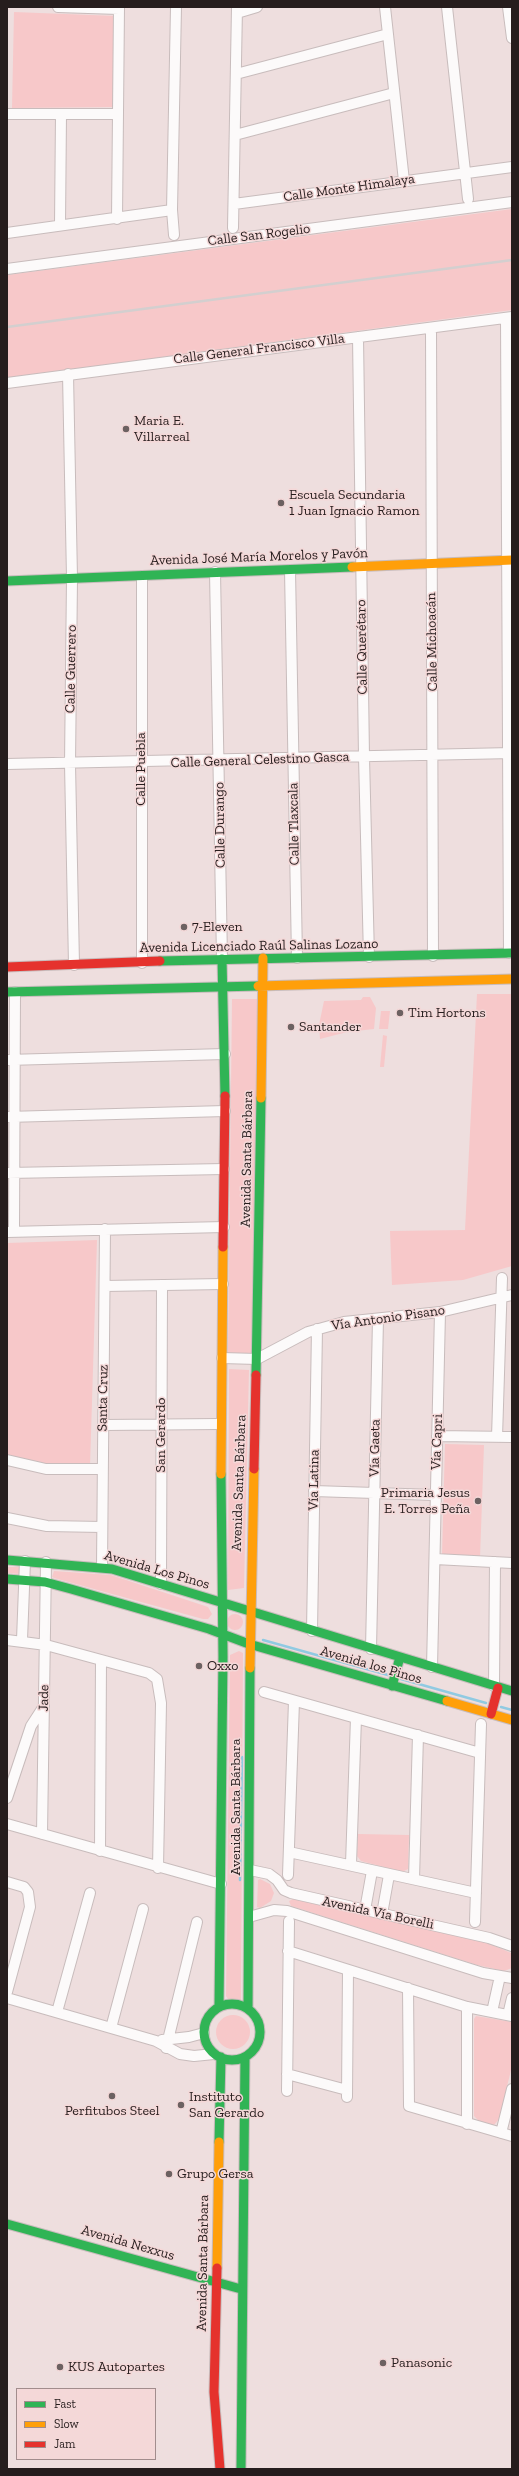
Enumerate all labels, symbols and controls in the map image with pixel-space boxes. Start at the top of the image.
street label: Calle Monte Himalaya [282,170,416,206]
street label: Calle San Rogelio [207,220,311,250]
street label: Calle General Francisco Villa [173,330,345,368]
place label: Maria E. Villarreal [134,413,190,446]
marker: Maria E. Villarreal [121,424,131,434]
place label: Escuela Secundaria 1 Juan Ignacio Ramon [289,487,420,520]
marker: Escuela Secundaria 1 Juan Ignacio Ramon [276,498,286,508]
street label: Avenida José María Morelos y Pavón [150,545,368,569]
street label: Calle Michoacán [423,592,441,692]
street label: Calle Querétaro [353,599,371,695]
street label: Calle Guerrero [62,625,80,713]
street label: Calle Puebla [133,732,149,806]
street label: Calle General Celestino Gasca [170,748,350,772]
street label: Calle Durango [211,782,229,868]
street label: Calle Tlaxcala [285,782,303,866]
place label: 7-Eleven [192,919,243,935]
marker: 7-Eleven [179,922,189,932]
street label: Avenida Licenciado Raúl Salinas Lozano [140,936,378,956]
place label: Tim Hortons [408,1005,486,1021]
marker: Tim Hortons [395,1008,405,1018]
place label: Santander [299,1019,361,1035]
marker: Santander [286,1022,296,1032]
street label: Avenida Santa Bárbara [237,1090,257,1228]
street label: Vía Antonio Pisano [330,1302,446,1334]
street label: Santa Cruz [94,1365,112,1431]
street label: San Gerardo [153,1397,169,1473]
street label: Avenida Santa Bárbara [228,1414,250,1552]
street label: Vía Capri [428,1414,446,1470]
street label: Vía Gaeta [366,1419,384,1477]
street label: Vía Latina [305,1449,323,1511]
place label: Primaria Jesus E. Torres Peña [381,1485,470,1518]
marker: Primaria Jesus E. Torres Peña [473,1496,483,1506]
street label: Avenida Los Pinos [102,1547,212,1593]
street label: Avenida los Pinos [318,1642,424,1688]
place label: Oxxo [207,1658,238,1674]
marker: Oxxo [194,1661,204,1671]
street label: Jade [35,1684,53,1712]
street label: Avenida Santa Bárbara [228,1739,244,1875]
street label: Avenida Vía Borelli [321,1893,435,1933]
place label: Instituto San Gerardo [189,2089,264,2122]
marker: Perfitubos Steel [107,2091,117,2101]
marker: Instituto San Gerardo [176,2100,186,2110]
place label: Perfitubos Steel [65,2103,159,2119]
place label: Grupo Gersa [177,2166,253,2182]
marker: Grupo Gersa [164,2169,174,2179]
street label: Avenida Santa Bárbara [193,2194,213,2332]
street label: Avenida Nexxus [79,2222,177,2264]
place label: Panasonic [391,2355,452,2371]
marker: Panasonic [378,2358,388,2368]
place label: KUS Autopartes [68,2359,165,2375]
marker: KUS Autopartes [55,2362,65,2372]
legend [16,2388,156,2460]
text: Fast [54,2397,76,2411]
text: Slow [54,2417,79,2431]
text: Jam [54,2437,75,2451]

